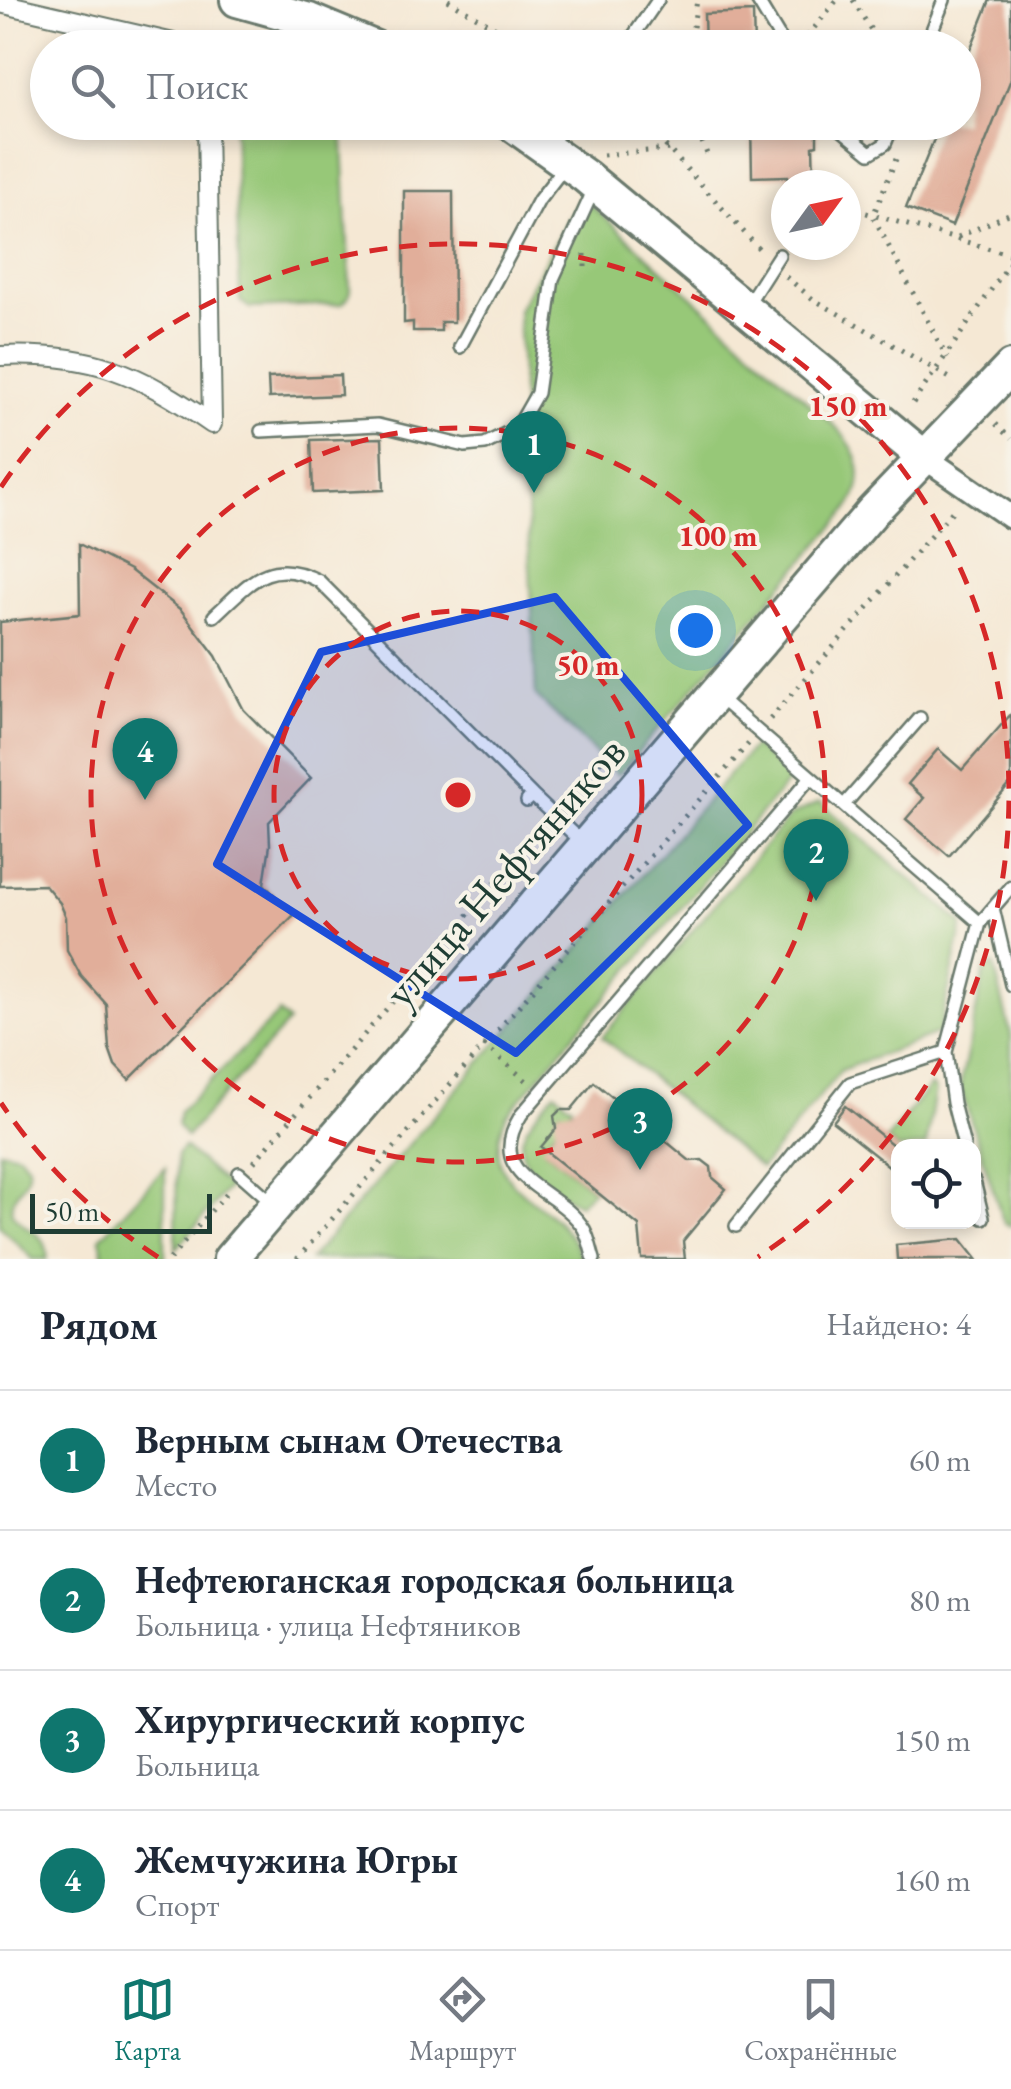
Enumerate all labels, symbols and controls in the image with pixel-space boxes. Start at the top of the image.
search box [30,30,981,140]
icon: search [65,58,120,113]
text: Поиск [145,61,248,110]
north arrow [771,170,861,260]
text: 150 m [809,386,887,425]
pin: 1 [502,410,566,493]
text: 100 m [679,516,757,555]
your location [670,605,721,656]
text: 50 m [556,645,620,684]
pin: 4 [112,718,178,800]
street label: улица Нефтяников [370,723,638,1019]
centre of rings [440,777,476,813]
pin: 2 [784,818,848,901]
pin: 3 [608,1088,672,1170]
map controls [891,1139,981,1229]
button: locate [891,1139,981,1229]
scale bar [30,1189,212,1234]
text: 50 m [45,1193,99,1229]
text: Рядом [40,1297,158,1352]
text: Найдено: 4 [826,1303,971,1345]
text: Верным сынам Отечества [135,1415,562,1464]
text: 1 [64,1439,81,1481]
text: 60 m [909,1439,971,1481]
text: Место [135,1464,217,1506]
text: Нефтеюганская городская больница [135,1555,734,1604]
text: 2 [64,1579,81,1621]
text: 80 m [909,1579,971,1621]
text: Больница · улица Нефтяников [135,1604,521,1646]
text: Хирургический корпус [135,1695,525,1744]
text: 3 [64,1719,81,1761]
text: 150 m [894,1719,971,1761]
text: Больница [135,1744,259,1786]
text: Жемчужина Югры [135,1835,458,1884]
text: 4 [64,1859,81,1901]
text: 160 m [894,1859,971,1901]
text: Спорт [135,1884,219,1926]
tab: Карта [114,1972,181,2068]
tab: Маршрут [409,1972,516,2068]
tab: Сохранённые [744,1972,897,2068]

